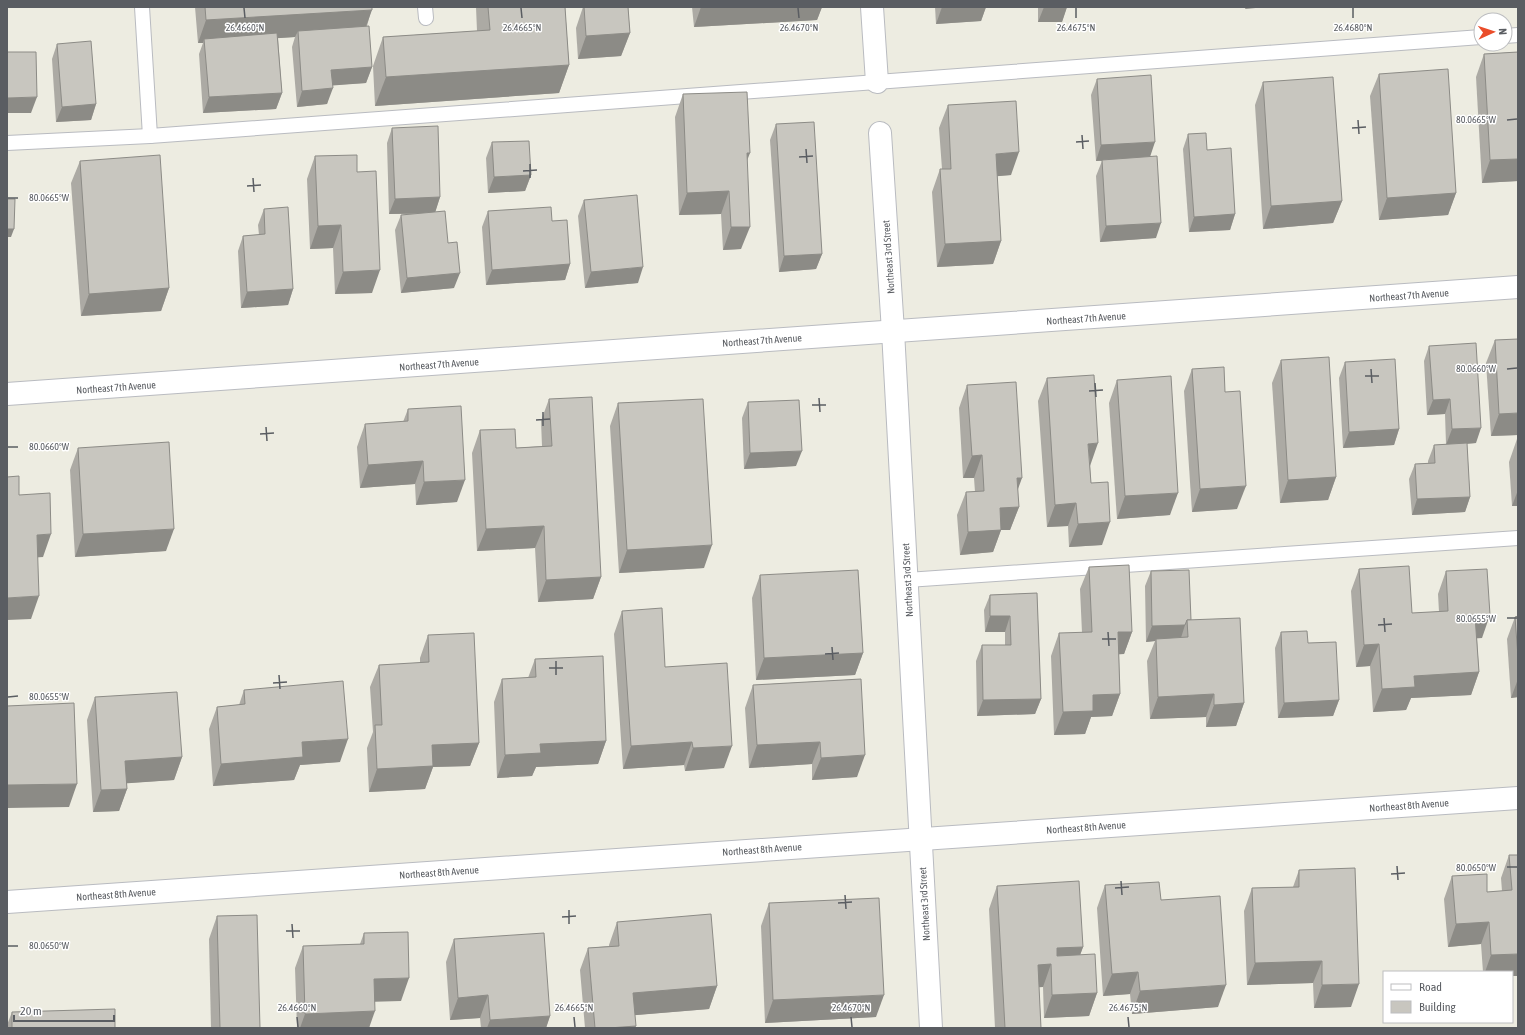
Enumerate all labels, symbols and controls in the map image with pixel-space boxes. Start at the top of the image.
north arrow [1473,12,1513,52]
text: 26.4660°N [226,22,264,33]
text: 26.4665°N [503,22,541,33]
text: 26.4670°N [780,22,818,33]
text: 26.4675°N [1057,22,1095,33]
text: 26.4680°N [1334,22,1372,33]
text: N [1497,28,1509,35]
text: 80.0665°W [1456,114,1497,125]
text: 80.0665°W [29,192,70,203]
street label: Northeast 3rd Street [880,220,897,294]
street label: Northeast 7th Avenue [1369,287,1450,304]
street label: Northeast 7th Avenue [1046,310,1127,327]
street label: Northeast 7th Avenue [722,332,803,349]
street label: Northeast 7th Avenue [399,356,480,373]
text: 80.0660°W [1456,363,1497,374]
street label: Northeast 7th Avenue [76,379,157,396]
text: 80.0660°W [29,441,70,452]
street label: Northeast 3rd Street [900,543,915,617]
text: 80.0655°W [1456,613,1497,624]
text: 80.0655°W [29,691,70,702]
street label: Northeast 8th Avenue [1369,797,1450,814]
street label: Northeast 8th Avenue [1046,819,1127,836]
street label: Northeast 8th Avenue [722,841,803,858]
text: 80.0650°W [1456,862,1497,873]
street label: Northeast 8th Avenue [399,864,480,881]
street label: Northeast 3rd Street [917,867,932,941]
street label: Northeast 8th Avenue [76,886,157,903]
text: 80.0650°W [29,940,70,951]
legend [1383,971,1513,1023]
text: Road [1419,980,1442,994]
scale bar [14,997,114,1023]
text: Building [1419,1000,1457,1014]
text: 26.4660°N [278,1002,316,1013]
text: 26.4665°N [555,1002,593,1013]
text: 26.4670°N [832,1002,870,1013]
text: 26.4675°N [1109,1002,1147,1013]
text: 20 m [20,1004,42,1018]

